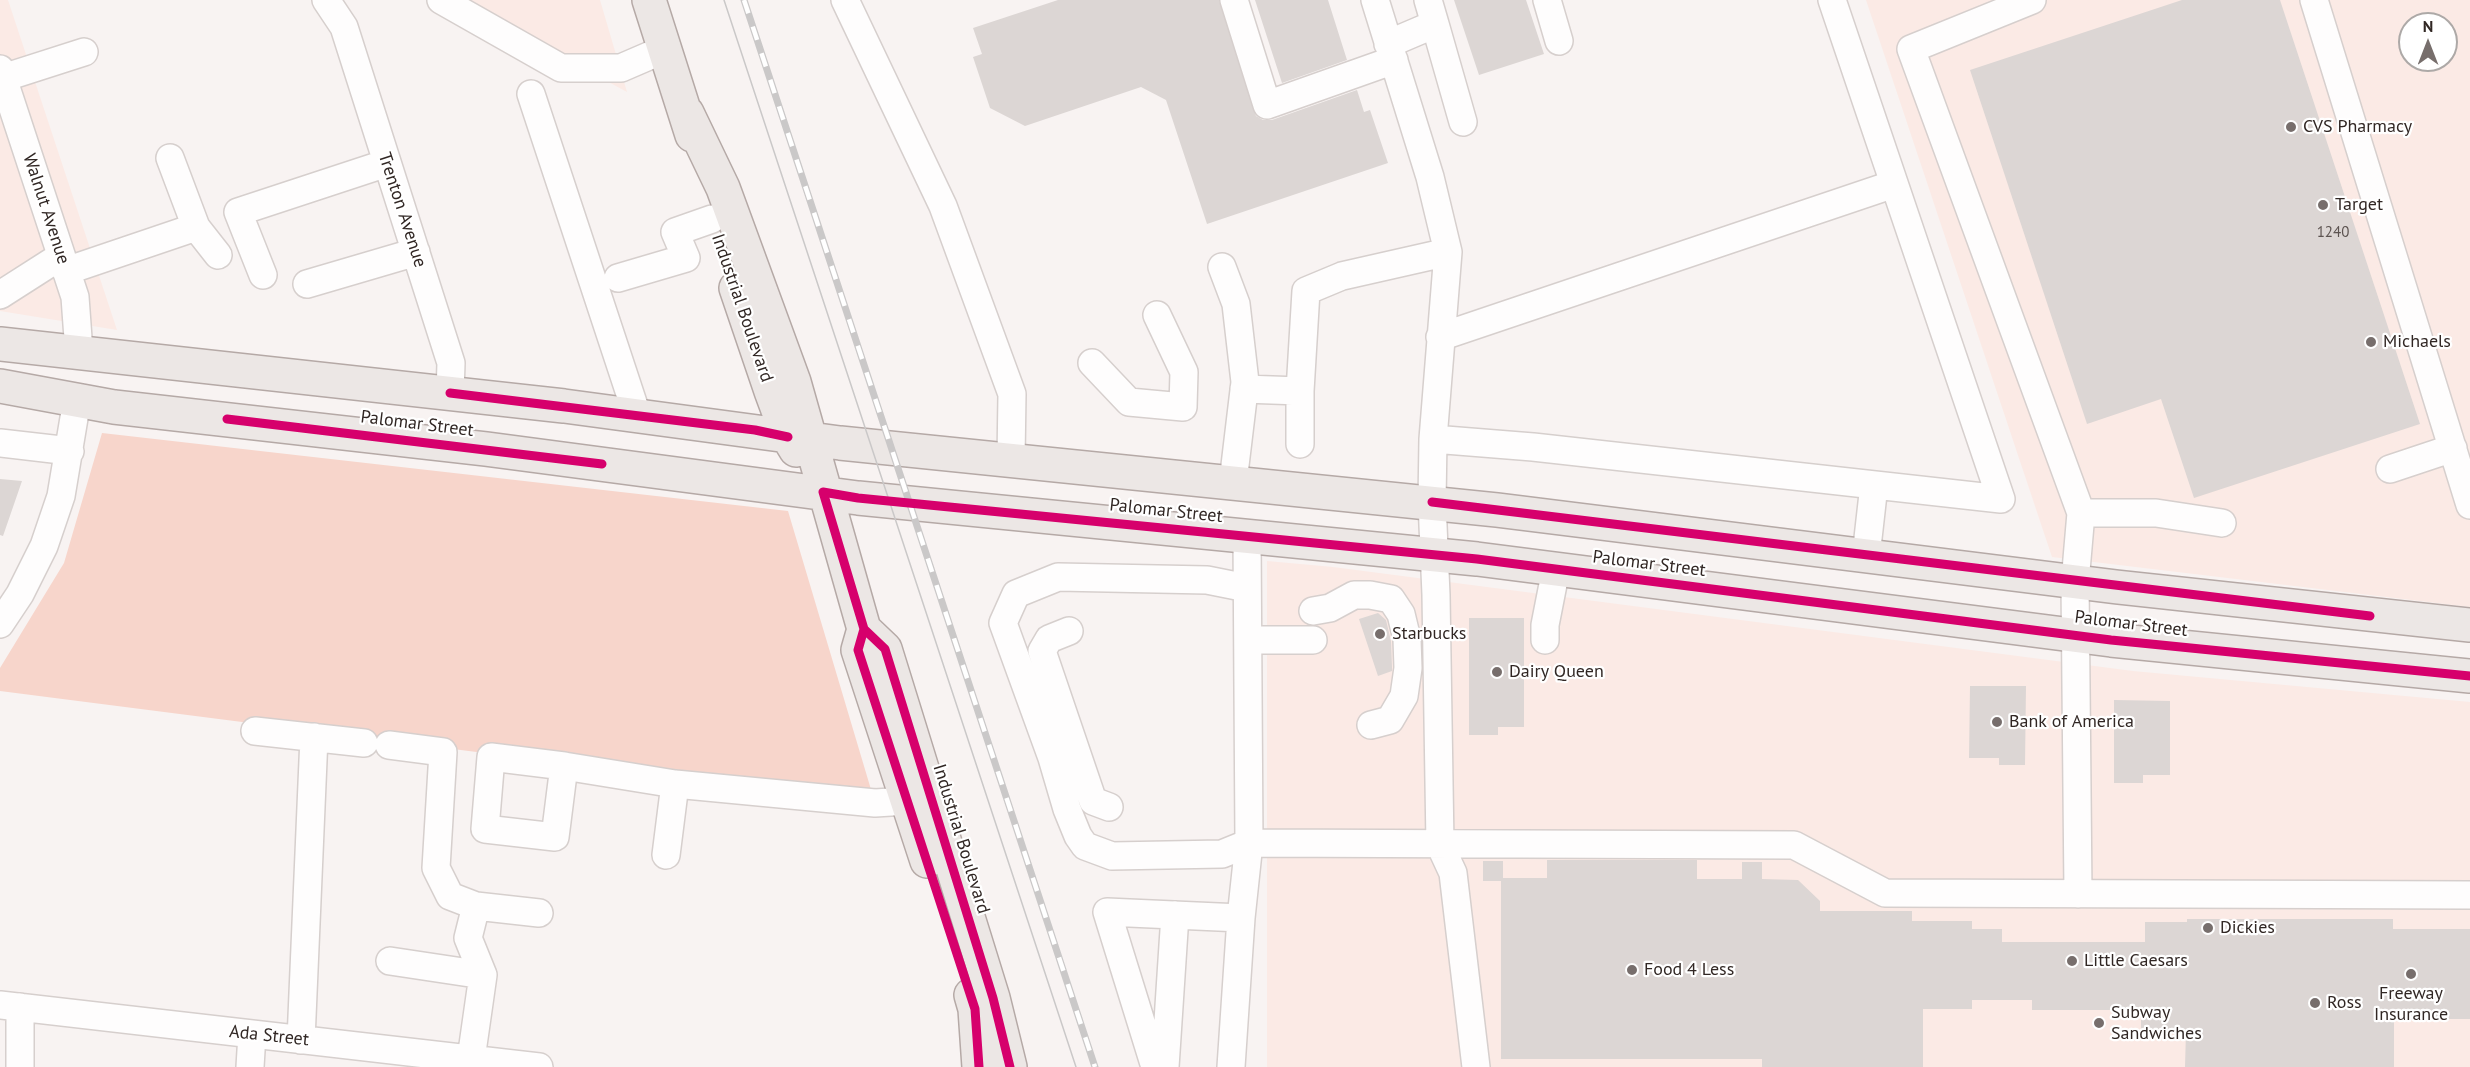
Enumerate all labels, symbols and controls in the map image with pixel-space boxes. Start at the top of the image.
north arrow [2398,12,2458,72]
text: N [2423,16,2433,36]
place label: CVS Pharmacy [2303,116,2412,138]
marker: CVS Pharmacy [2284,120,2298,134]
street label: Trenton Avenue [373,150,431,270]
street label: Walnut Avenue [18,151,74,267]
place label: Target [2335,194,2383,216]
marker: Target [2316,198,2330,212]
house number: 1240 [2317,224,2349,242]
street label: Industrial Boulevard [706,231,778,385]
place label: Michaels [2383,331,2451,353]
marker: Michaels [2364,335,2378,349]
street label: Palomar Street [359,406,475,442]
street label: Palomar Street [1108,494,1224,528]
street label: Palomar Street [1591,546,1707,582]
street label: Palomar Street [2073,606,2189,642]
place label: Starbucks [1392,623,1466,645]
marker: Starbucks [1373,627,1387,641]
place label: Dairy Queen [1509,661,1604,683]
marker: Dairy Queen [1490,665,1504,679]
place label: Bank of America [2009,711,2134,733]
marker: Bank of America [1990,715,2004,729]
street label: Industrial Boulevard [928,762,994,916]
place label: Dickies [2220,917,2275,939]
marker: Dickies [2201,921,2215,935]
place label: Little Caesars [2084,950,2188,972]
marker: Little Caesars [2065,954,2079,968]
place label: Food 4 Less [1644,959,1734,981]
marker: Food 4 Less [1625,963,1639,977]
marker: Freeway Insurance [2404,967,2418,981]
place label: Freeway Insurance [2374,983,2448,1026]
place label: Ross [2327,992,2362,1014]
marker: Ross [2308,996,2322,1010]
place label: Subway Sandwiches [2111,1002,2202,1044]
marker: Subway Sandwiches [2092,1016,2106,1030]
street label: Ada Street [228,1021,310,1051]

